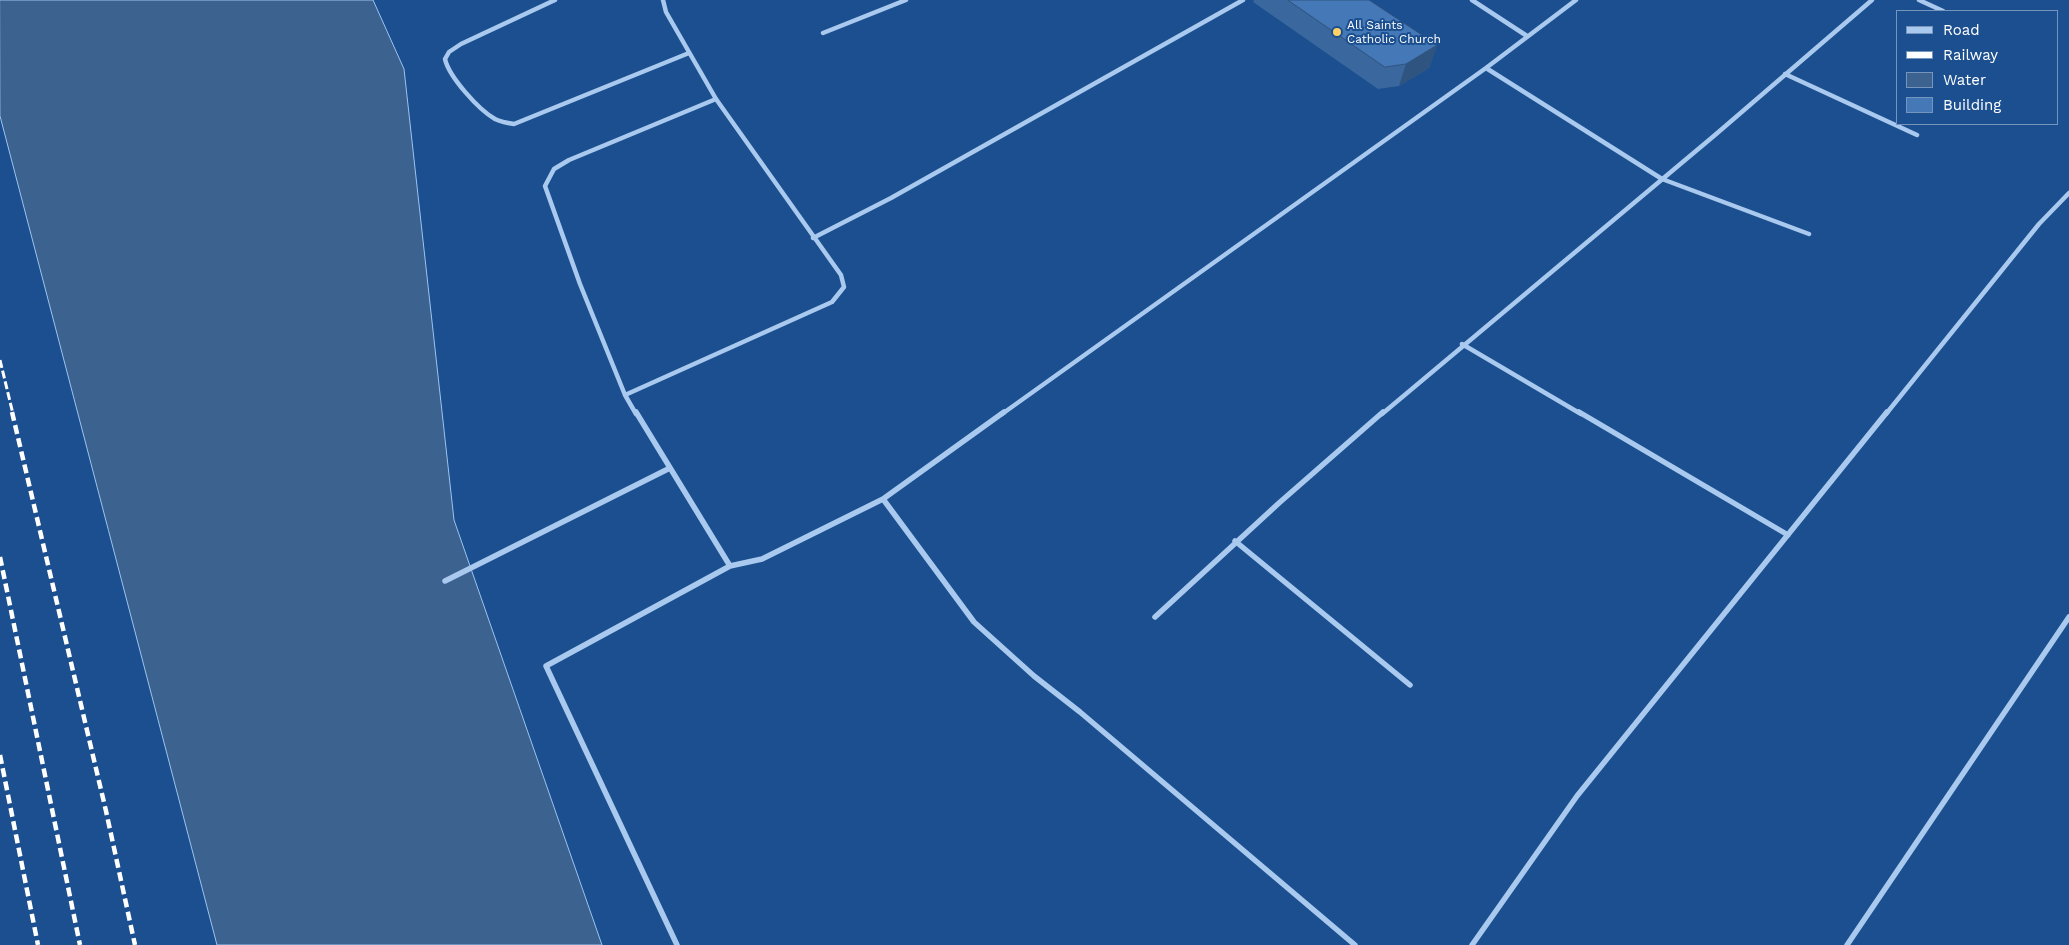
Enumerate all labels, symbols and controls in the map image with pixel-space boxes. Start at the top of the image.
legend [1896,10,2059,125]
place label: All Saints Catholic Church [1347,18,1441,46]
text: Road [1943,21,1980,39]
marker: All Saints Catholic Church [1331,26,1343,38]
text: Railway [1943,46,1998,64]
text: Water [1943,71,1986,89]
text: Building [1943,96,2001,114]

